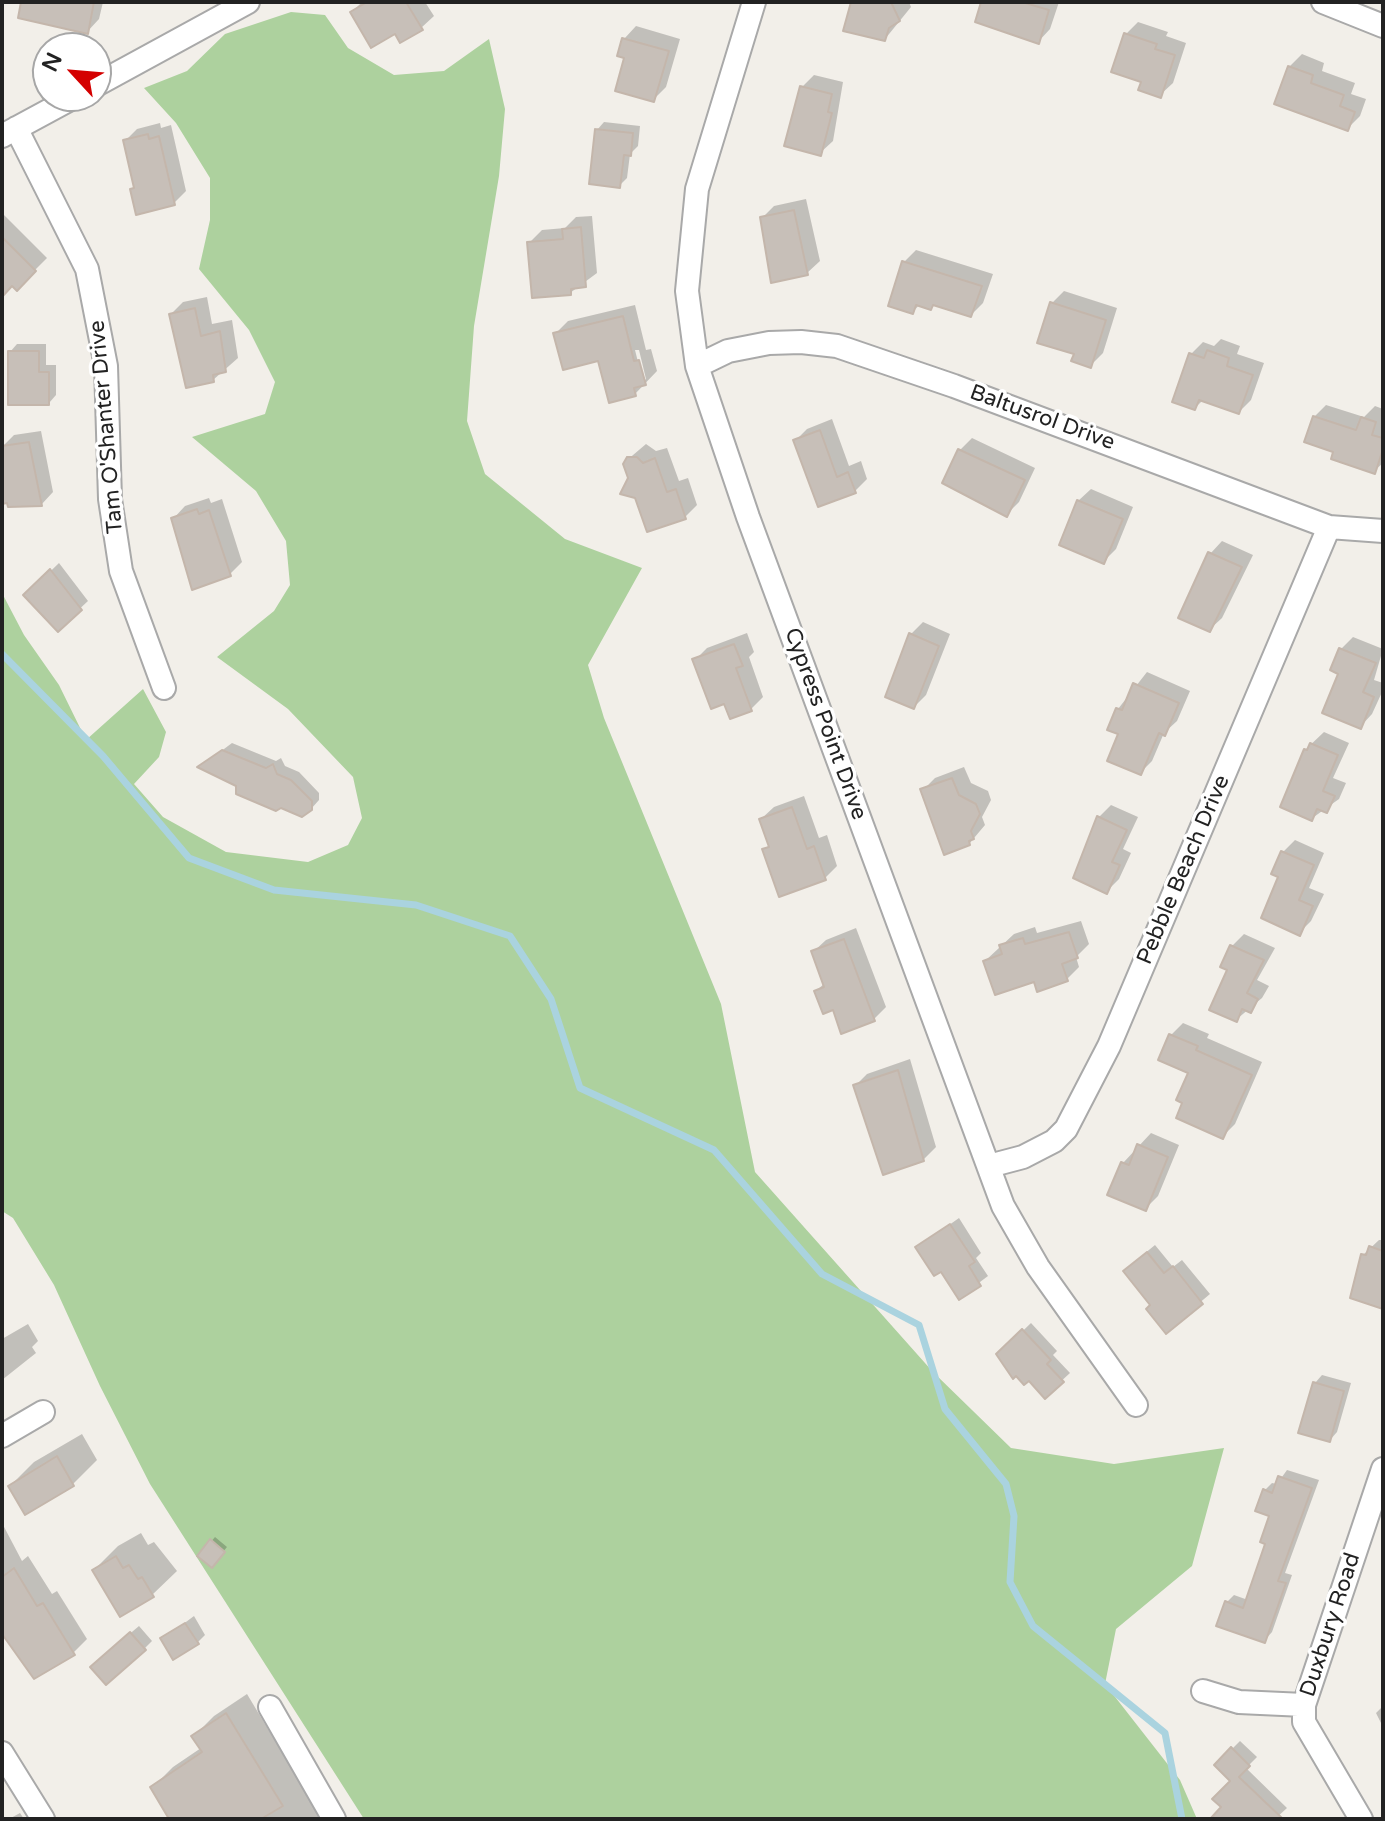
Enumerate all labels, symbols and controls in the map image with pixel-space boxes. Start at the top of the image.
north arrow [32,32,112,112]
text: N [37,49,68,76]
street label: Tam O'Shanter Drive [85,319,129,535]
street label: Baltusrol Drive [966,380,1118,456]
street label: Cypress Point Drive [778,625,872,823]
street label: Pebble Beach Drive [1132,771,1236,969]
street label: Duxbury Road [1295,1550,1367,1700]

